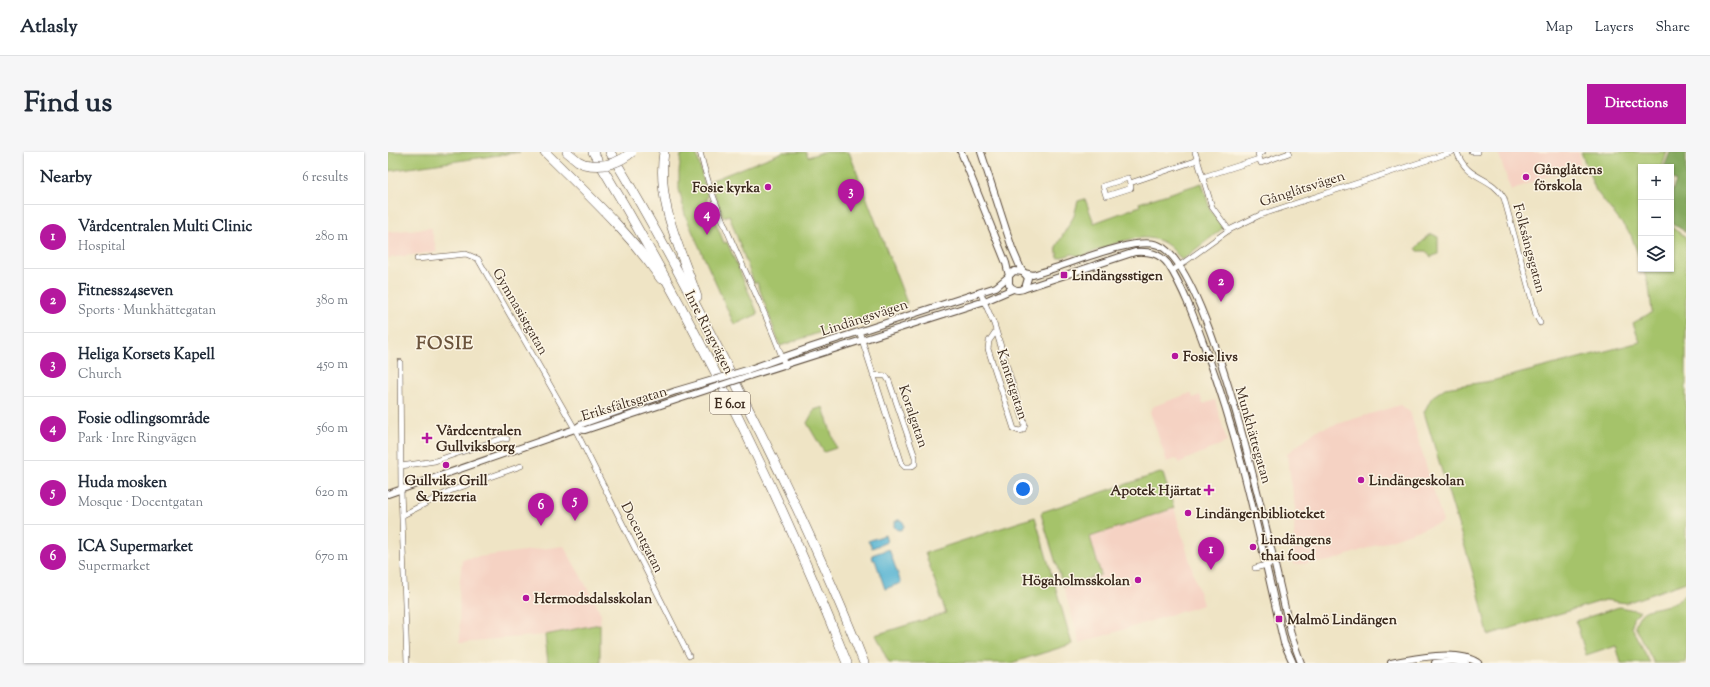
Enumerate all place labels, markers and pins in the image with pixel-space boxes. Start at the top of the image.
place label: Gånglåtens förskola [1534,161,1603,197]
marker: Gånglåtens förskola [1521,172,1531,182]
place label: Fosie kyrka [692,179,761,199]
pin: 3 [838,179,864,212]
marker: Fosie kyrka [763,182,773,192]
pin: 4 [694,202,720,235]
place label: Lindängsstigen [1072,267,1164,287]
pin: 2 [1208,269,1234,302]
marker: Lindängsstigen [1059,270,1069,280]
place label: Fosie livs [1183,348,1238,368]
marker: Fosie livs [1170,351,1180,361]
place label: Vårdcentralen Gullviksborg [436,422,523,458]
marker: Vårdcentralen Gullviksborg [421,432,433,444]
marker: Gullviks Grill & Pizzeria [441,460,451,470]
place label: Gullviks Grill & Pizzeria [404,472,488,508]
place label: Lindängeskolan [1369,472,1465,492]
marker: Lindängeskolan [1356,475,1366,485]
place label: Apotek Hjärtat [1110,482,1201,502]
marker: Apotek Hjärtat [1204,485,1214,495]
pin: 5 [562,488,588,521]
pin: 6 [528,493,554,526]
place label: Lindängenbiblioteket [1196,505,1325,525]
marker: Lindängenbiblioteket [1183,508,1193,518]
place label: Lindängens thai food [1261,531,1332,567]
pin: 1 [1198,537,1224,570]
marker: Lindängens thai food [1248,542,1258,552]
place label: Högaholmsskolan [1022,572,1131,592]
marker: Högaholmsskolan [1133,575,1143,585]
place label: Hermodsdalsskolan [534,590,653,610]
marker: Hermodsdalsskolan [521,593,531,603]
place label: Malmö Lindängen [1287,611,1398,631]
marker: Malmö Lindängen [1274,614,1284,624]

